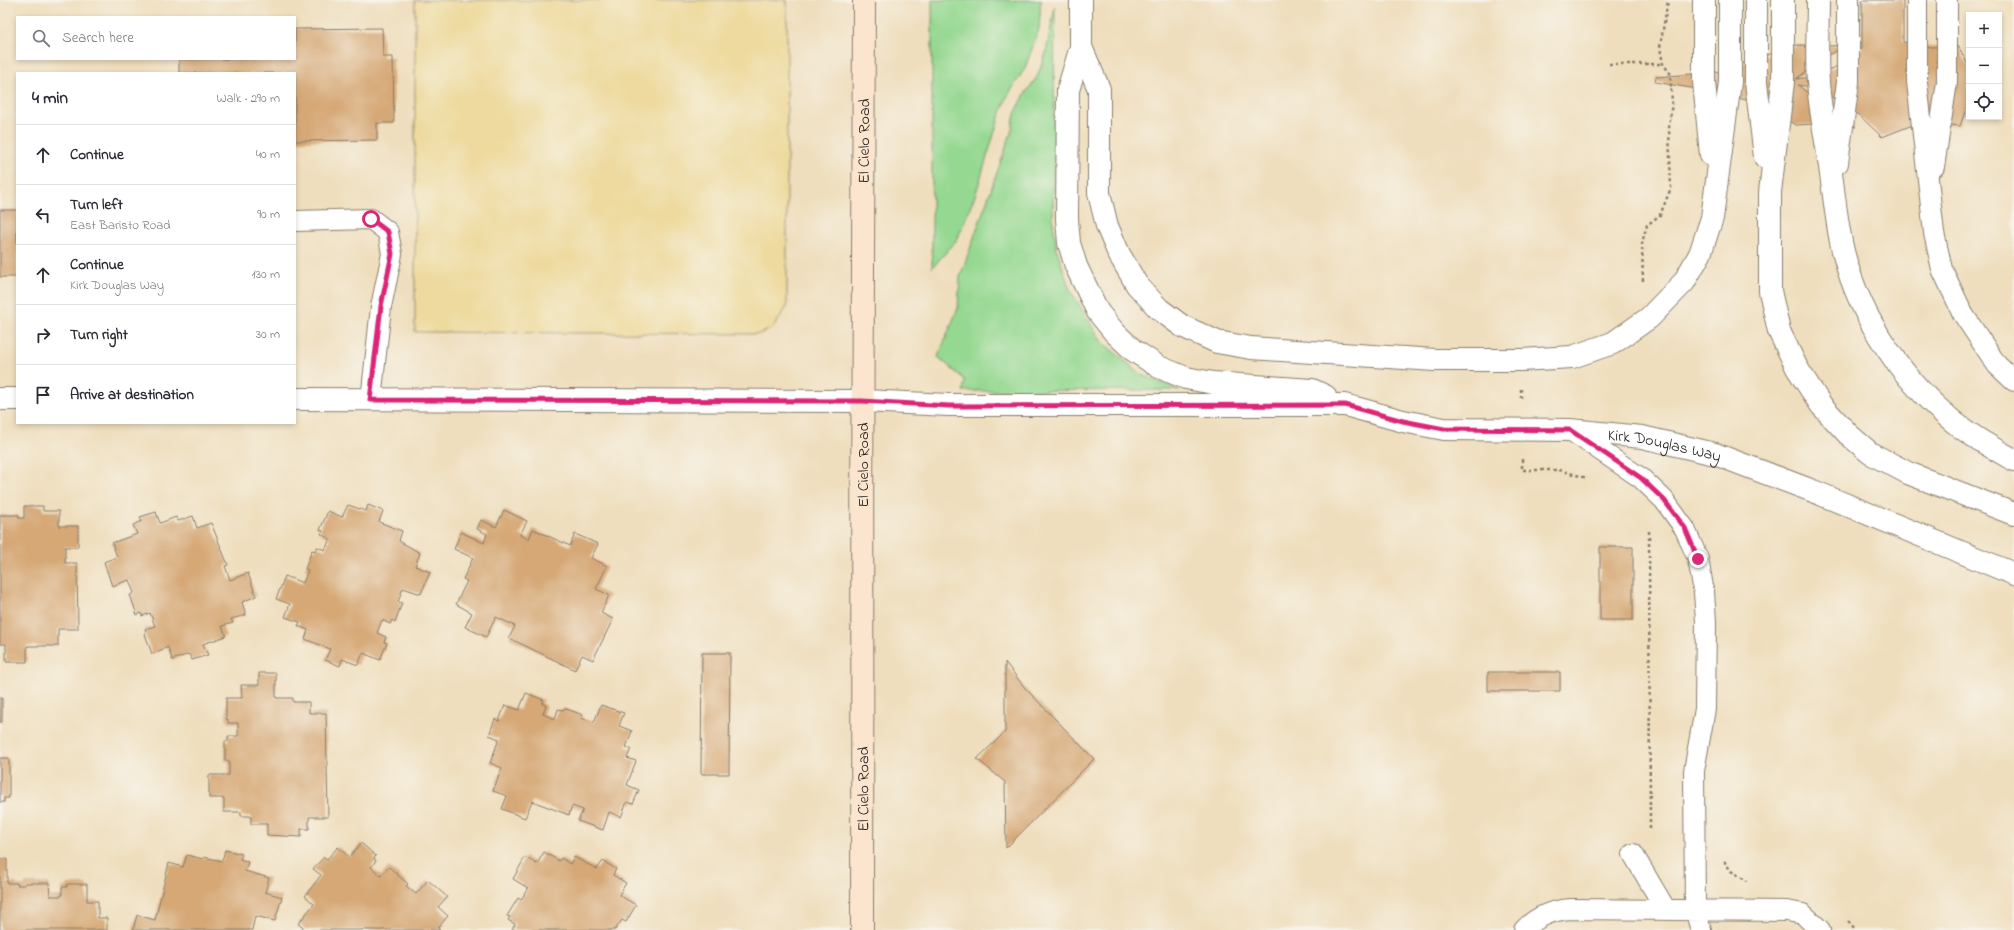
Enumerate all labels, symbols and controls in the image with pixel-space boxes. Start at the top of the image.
map controls [1966,12,2002,120]
button: + [1966,12,2002,48]
search box [16,16,296,60]
icon: search [30,27,52,49]
text: Search here [62,27,134,49]
button: − [1966,48,2002,84]
button: locate [1966,84,2002,120]
text: 4 min [32,86,68,111]
text: Walk · 290 m [216,89,280,108]
street label: El Cielo Road [853,98,877,184]
icon: ahead [32,144,54,166]
text: Continue [70,144,124,166]
text: 40 m [256,145,280,164]
text: Turn left [70,194,123,216]
icon: left [32,204,54,226]
text: 90 m [257,205,280,224]
route start [362,210,380,228]
text: East Baristo Road [70,216,171,235]
text: Continue [70,254,124,276]
icon: ahead [32,264,54,286]
text: 130 m [252,265,280,284]
text: Kirk Douglas Way [70,276,164,295]
icon: right [32,324,54,346]
text: Turn right [70,324,128,346]
text: 30 m [256,325,280,344]
icon: arrive [32,384,54,406]
text: Arrive at destination [70,384,194,406]
street label: El Cielo Road [852,422,876,508]
street label: Kirk Douglas Way [1606,424,1725,469]
route end [1689,550,1707,568]
street label: El Cielo Road [852,746,876,832]

